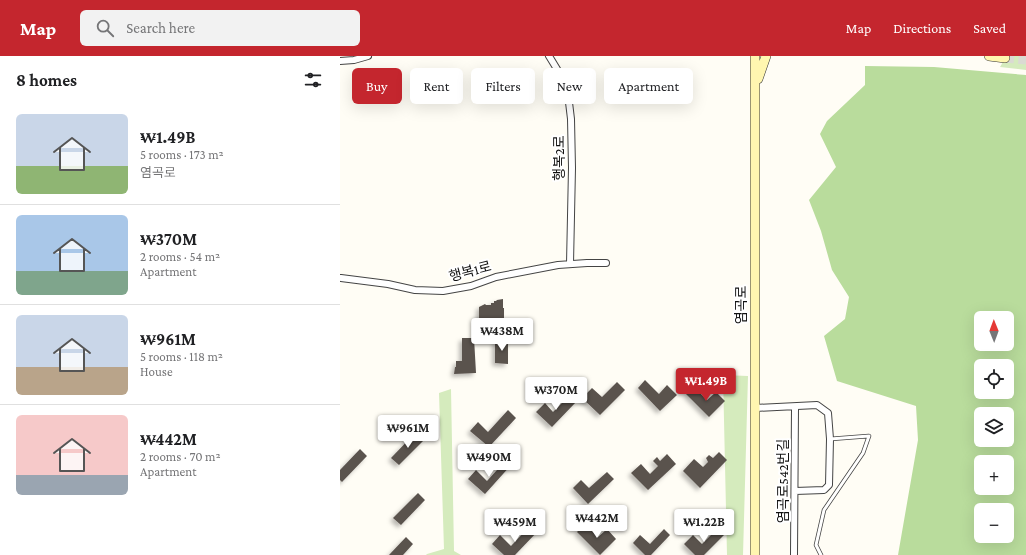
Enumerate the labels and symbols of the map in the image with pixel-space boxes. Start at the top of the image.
street label: 행복2로 [551,135,567,181]
street label: 행복1로 [447,258,493,284]
street label: 염곡로 [733,286,749,324]
north arrow [974,311,1014,351]
pin: ₩438M [474,318,530,352]
pin: ₩1.49B [673,368,739,402]
pin: ₩370M [528,377,584,411]
pin: ₩961M [380,415,436,449]
street label: 염곡로542번길 [775,439,791,523]
pin: ₩490M [461,444,517,478]
pin: ₩442M [569,505,625,539]
pin: ₩459M [487,509,543,543]
pin: ₩1.22B [671,509,737,543]

